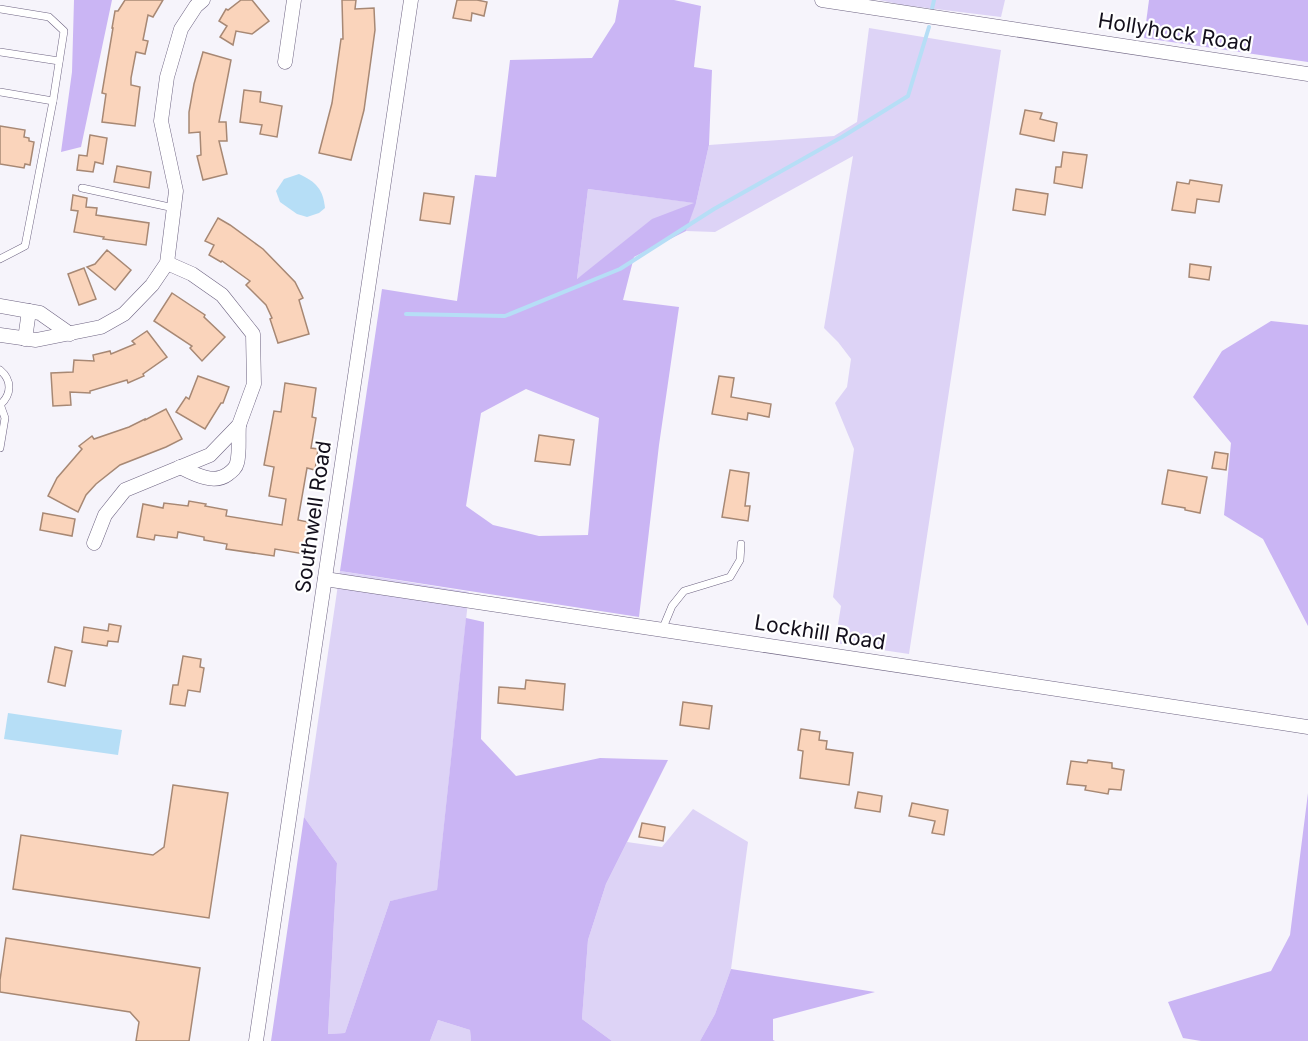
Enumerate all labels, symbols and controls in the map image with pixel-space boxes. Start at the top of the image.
street label: Hollyhock Road [1096,7,1254,57]
street label: Southwell Road [290,439,336,595]
street label: Lockhill Road [753,609,887,655]

